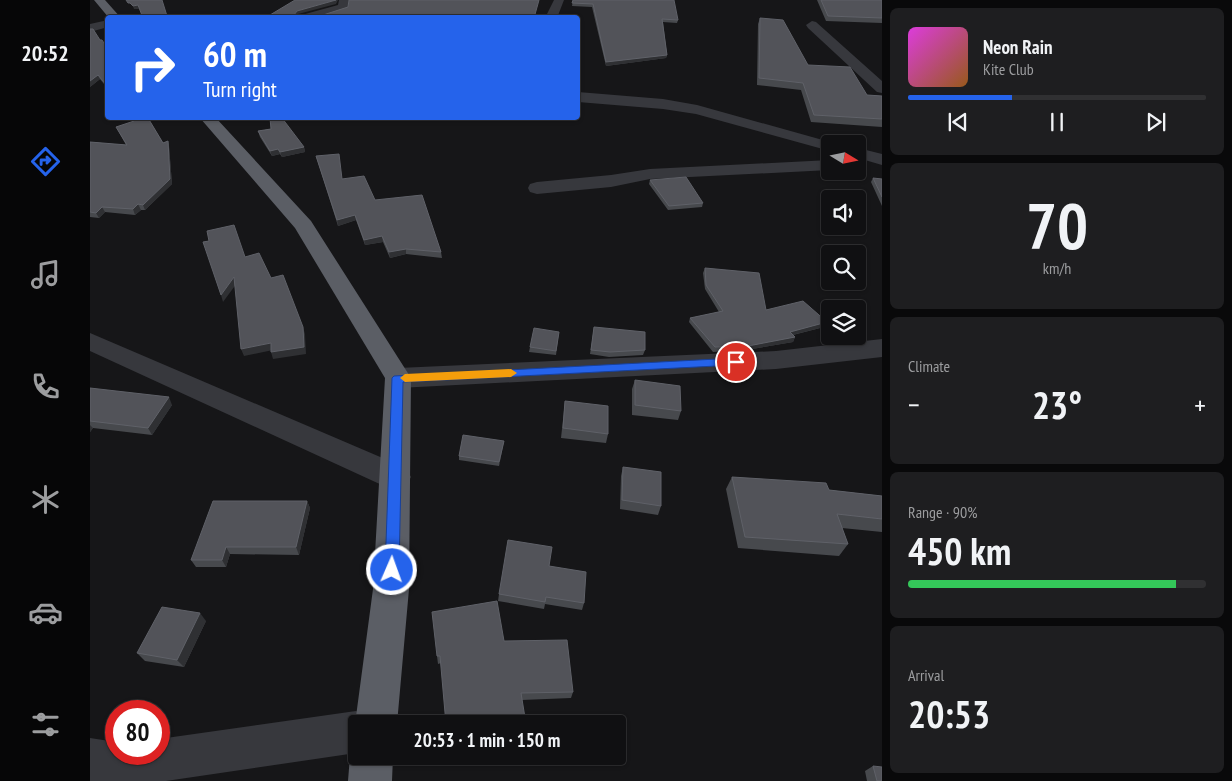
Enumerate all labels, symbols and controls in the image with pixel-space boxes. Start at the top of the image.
text: 60 m [203,31,267,77]
icon: right [120,35,185,100]
text: Neon Rain [983,35,1052,59]
text: 20:52 [21,39,69,67]
text: Kite Club [983,59,1034,79]
text: Turn right [203,75,277,103]
icon: previous [944,108,972,136]
icon: pause [1043,108,1071,136]
icon: next [1142,108,1170,136]
north arrow [821,135,866,180]
map controls [821,135,866,345]
icon: directions [28,144,63,179]
text: 70 [1026,183,1088,267]
button: sound [821,190,866,235]
button: search [821,245,866,290]
icon: music [28,257,63,292]
text: km/h [1043,258,1071,278]
button: layers [821,300,866,345]
pin [715,341,757,383]
icon: arrive [722,348,750,376]
text: Climate [908,356,950,376]
icon: phone [28,369,63,404]
text: 23° [1032,380,1082,429]
text: − [908,386,920,423]
text: + [1194,386,1206,423]
icon: climate [28,482,63,517]
text: Range · 90% [908,502,977,522]
text: 450 km [908,526,1011,575]
position arrow [365,543,417,595]
icon: car [28,595,63,630]
text: Arrival [908,665,944,685]
text: 20:53 [908,689,990,738]
speed limit sign: 80 [105,700,170,765]
icon: filters [28,707,63,742]
text: 20:53 · 1 min · 150 m [414,728,560,752]

